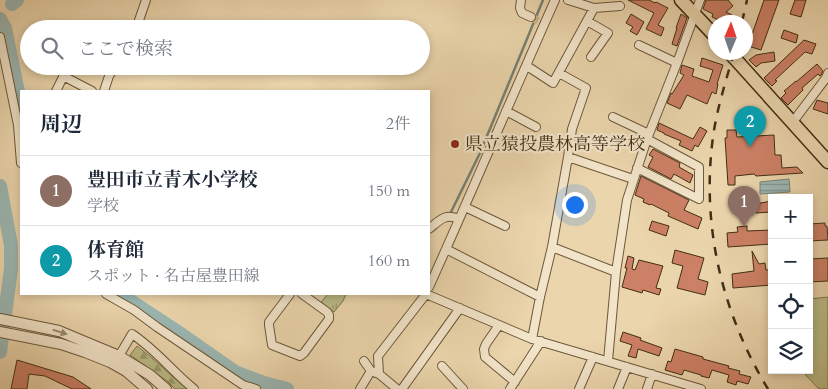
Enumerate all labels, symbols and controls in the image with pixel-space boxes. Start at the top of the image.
north arrow [708,15,753,60]
search box [20,20,430,75]
icon: search [38,34,66,62]
text: ここで検索 [78,36,173,62]
pin: 2 [734,106,766,147]
text: 周辺 [40,110,82,139]
text: 2件 [386,113,410,135]
place label: 県立猿投農林高等学校 [465,132,645,157]
marker: 県立猿投農林高等学校 [449,138,461,150]
text: 豊田市立青木小学校 [87,167,258,193]
text: 1 [52,180,60,202]
text: 150 m [368,180,410,202]
pin: 1 [728,186,760,227]
your location [562,192,588,218]
map controls [768,194,813,374]
button: + [768,194,813,239]
text: 学校 [87,195,119,217]
text: 体育館 [87,237,144,263]
button: − [768,239,813,284]
text: 2 [52,250,60,272]
text: 160 m [368,250,410,272]
text: スポット · 名古屋豊田線 [87,265,260,287]
button: locate [768,284,813,329]
one-way arrow [52,329,67,336]
button: layers [768,329,813,374]

